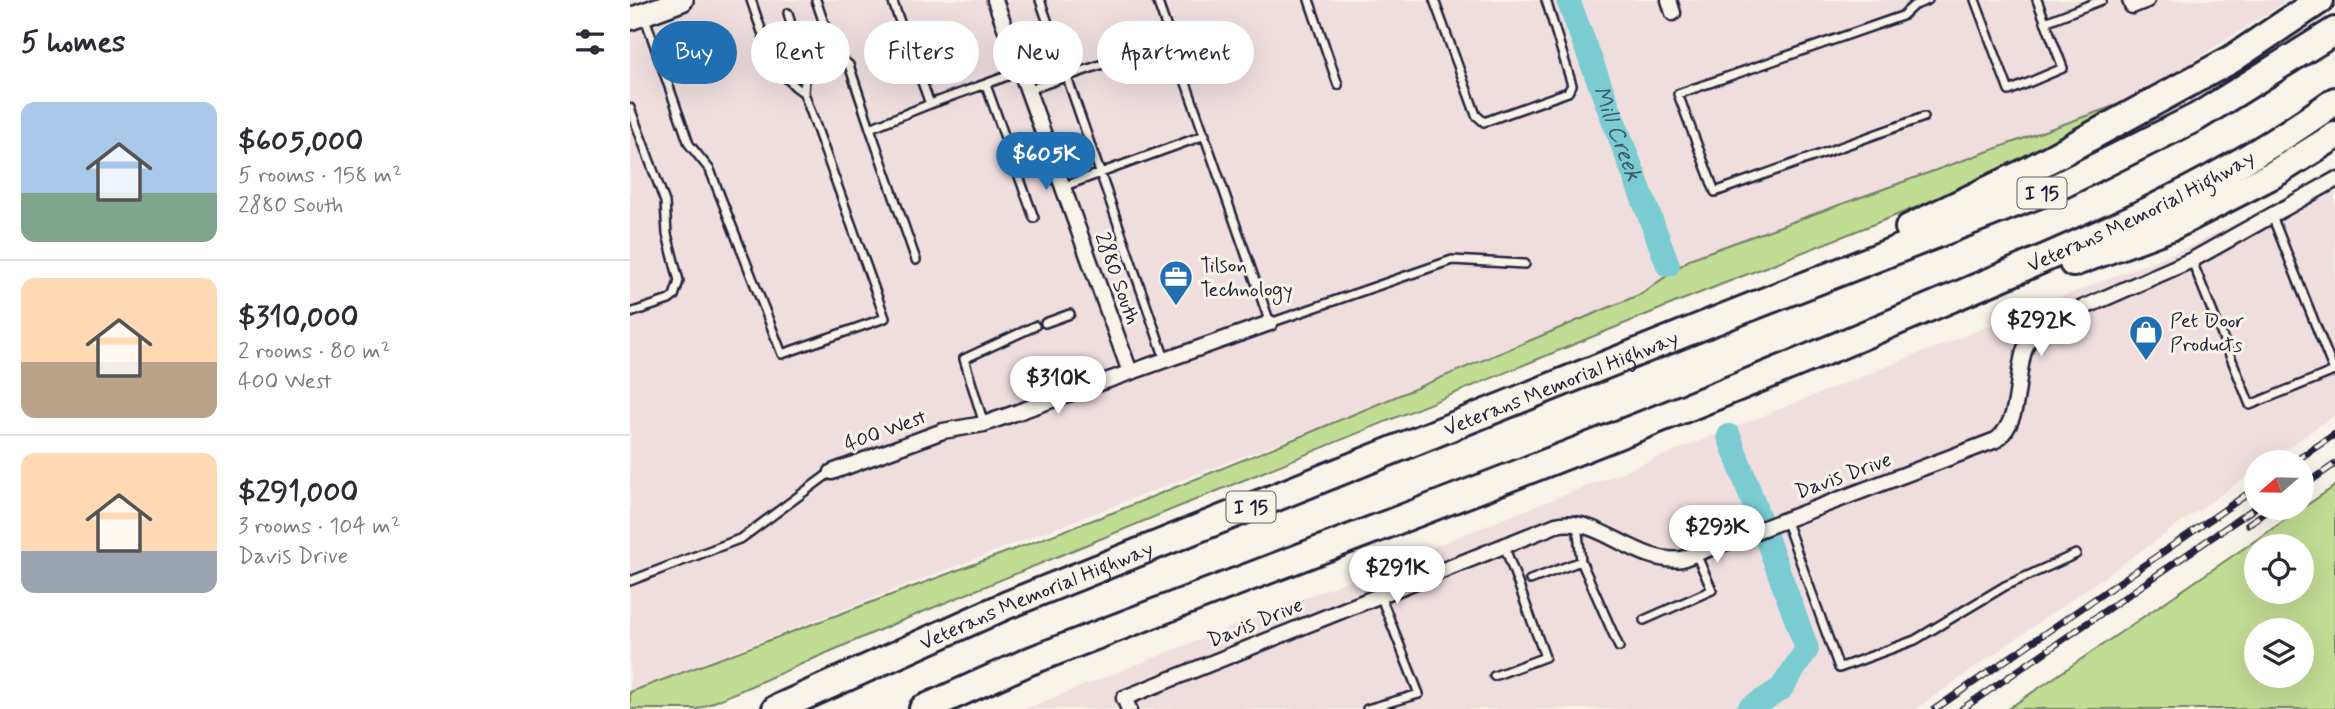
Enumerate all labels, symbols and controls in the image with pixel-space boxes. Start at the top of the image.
chip: Buy [651,21,737,84]
chip: Rent [751,21,850,84]
chip: Filters [864,21,979,84]
chip: New [993,21,1083,84]
chip: Apartment [1097,21,1254,84]
text: 5 homes [21,23,126,62]
icon: filters [571,23,609,61]
water label: Mill Creek [1585,82,1648,185]
text: $605,000 [238,122,363,161]
icon: home [77,130,161,214]
pin: $605K [997,132,1095,192]
text: $605K [1012,140,1080,170]
street label: Veterans Memorial Highway [2023,144,2260,280]
text: 5 rooms · 158 m² [238,161,402,191]
road number: I 15 [2018,178,2066,209]
text: 2880 South [238,191,343,221]
street label: 2880 South [1087,228,1147,328]
place label: Tilson Technology [1200,252,1293,305]
office icon: Tilson Technology [1157,258,1195,307]
text: $310,000 [238,298,359,337]
pin: $292K [1992,298,2090,358]
icon: home [77,306,161,390]
text: $292K [2007,306,2075,336]
place label: Pet Door Products [2170,307,2245,359]
shop icon: Pet Door Products [2127,313,2165,362]
street label: Veterans Memorial Highway [1440,324,1683,443]
text: 2 rooms · 80 m² [238,337,391,367]
pin: $310K [1009,356,1107,416]
text: $310K [1026,364,1090,394]
text: 400 West [238,367,332,397]
street label: 400 West [840,403,931,459]
street label: Davis Drive [1791,446,1895,506]
north arrow [2244,450,2314,520]
map controls [2244,450,2314,688]
text: $291,000 [238,473,358,512]
icon: home [77,481,161,565]
road number: I 15 [1226,492,1276,522]
pin: $293K [1668,505,1766,565]
text: 3 rooms · 104 m² [238,512,401,542]
text: $293K [1685,513,1749,543]
button: locate [2244,534,2314,604]
street label: Veterans Memorial Highway [915,535,1157,658]
text: Davis Drive [238,542,348,572]
pin: $291K [1348,546,1446,606]
text: $291K [1365,554,1429,584]
street label: Davis Drive [1204,591,1307,655]
button: layers [2244,618,2314,688]

